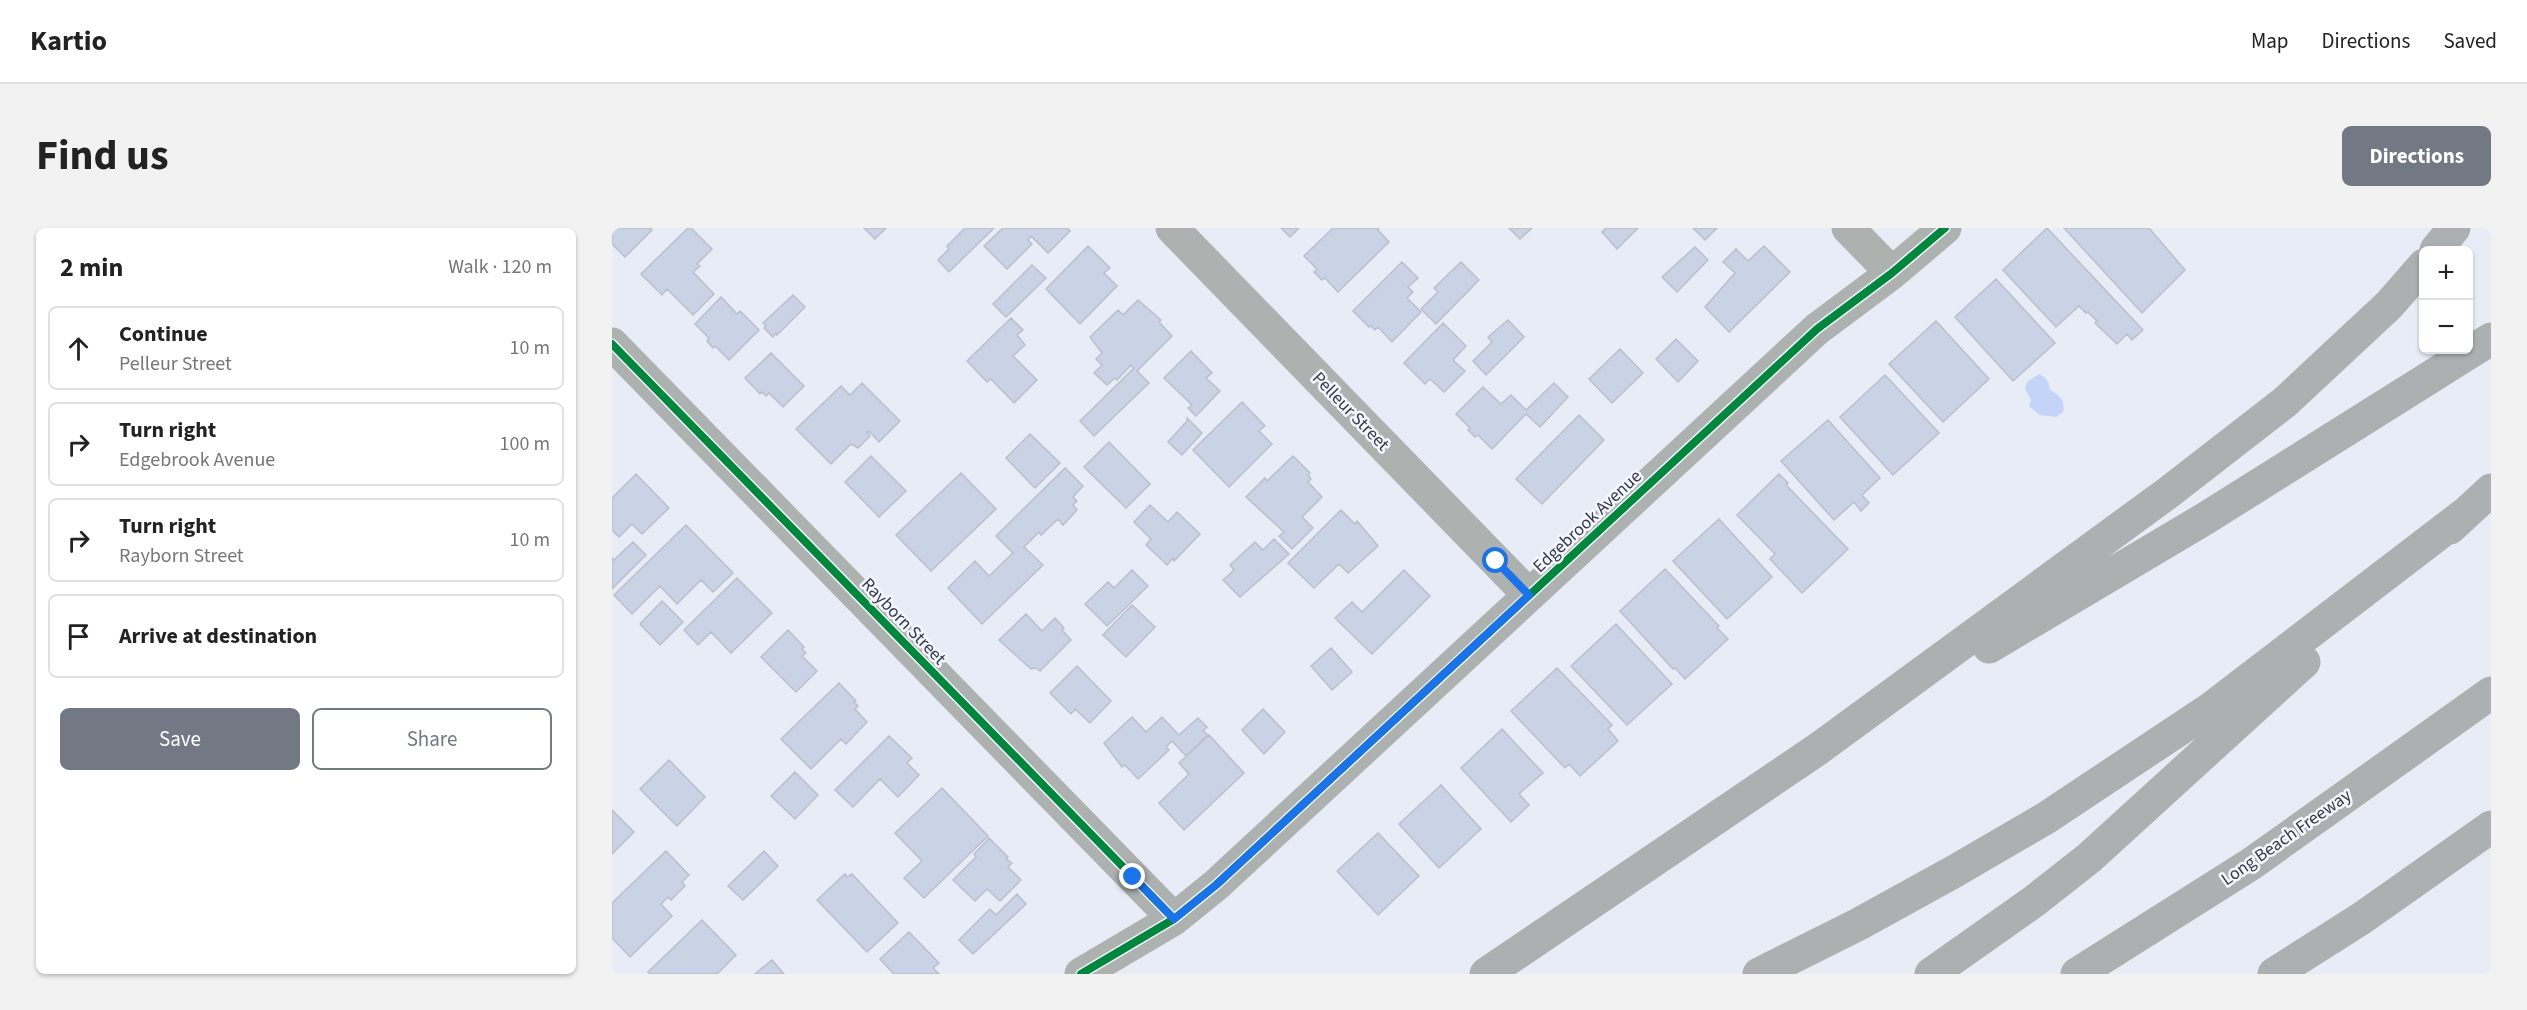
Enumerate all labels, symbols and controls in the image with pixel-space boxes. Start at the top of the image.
text: Kartio [30,21,107,61]
text: Map [2251,26,2289,56]
text: Directions [2322,26,2410,56]
text: Saved [2443,26,2497,56]
text: Find us [36,126,169,186]
button: Directions [2342,126,2491,186]
map controls [2419,246,2473,354]
button: + [2419,246,2473,300]
text: 2 min [60,249,123,286]
text: Walk · 120 m [448,253,552,281]
button: − [2419,300,2473,354]
text: Continue [119,318,208,350]
icon: ahead [62,332,95,365]
text: 10 m [510,334,550,362]
text: Pelleur Street [119,350,232,378]
street label: Pelleur Street [1306,366,1395,457]
text: Turn right [119,414,216,446]
icon: right [62,428,95,461]
text: 100 m [500,430,550,458]
text: Edgebrook Avenue [119,446,275,474]
street label: Edgebrook Avenue [1527,464,1647,578]
text: Turn right [119,510,216,542]
icon: right [62,524,95,557]
text: 10 m [510,526,550,554]
text: Rayborn Street [119,542,244,570]
route start [1482,547,1508,573]
street label: Rayborn Street [856,572,952,670]
icon: arrive [62,620,95,653]
text: Arrive at destination [119,620,317,652]
button: Save [60,708,300,770]
button: Share [312,708,552,770]
street label: Long Beach Freeway [2216,783,2357,892]
route end [1119,863,1145,889]

